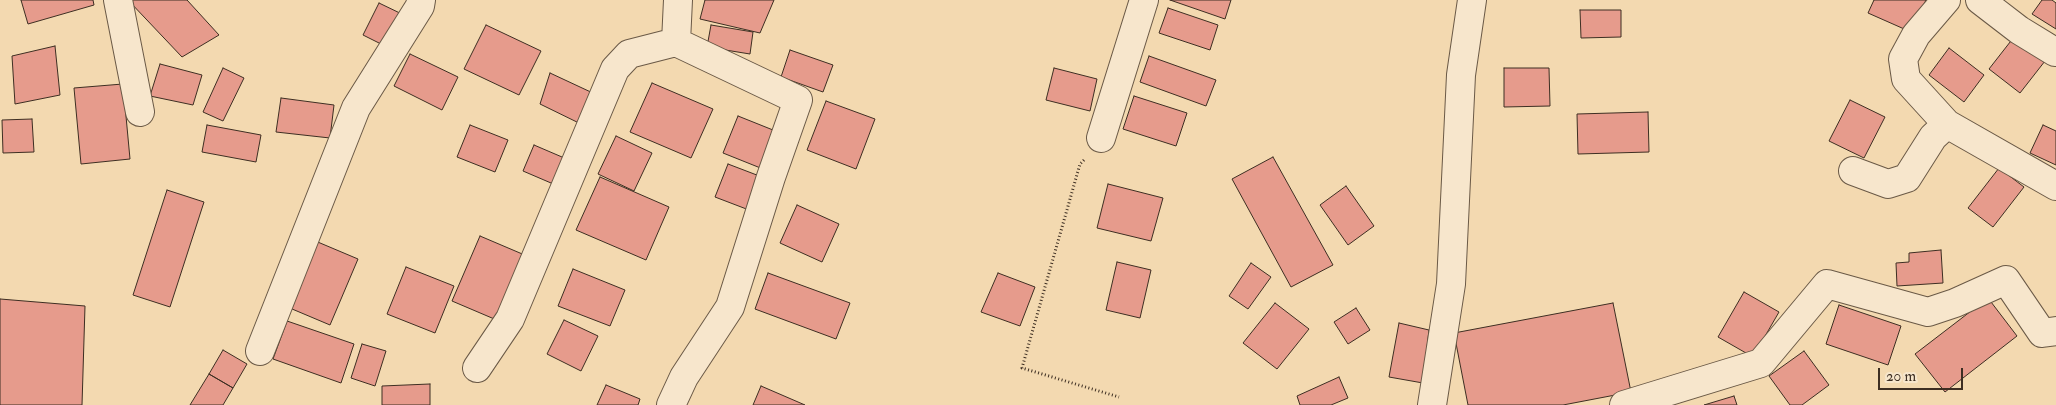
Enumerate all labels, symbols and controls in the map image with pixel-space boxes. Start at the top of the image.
scale bar [1881,358,1966,390]
text: 20 m [1886,367,1916,386]

